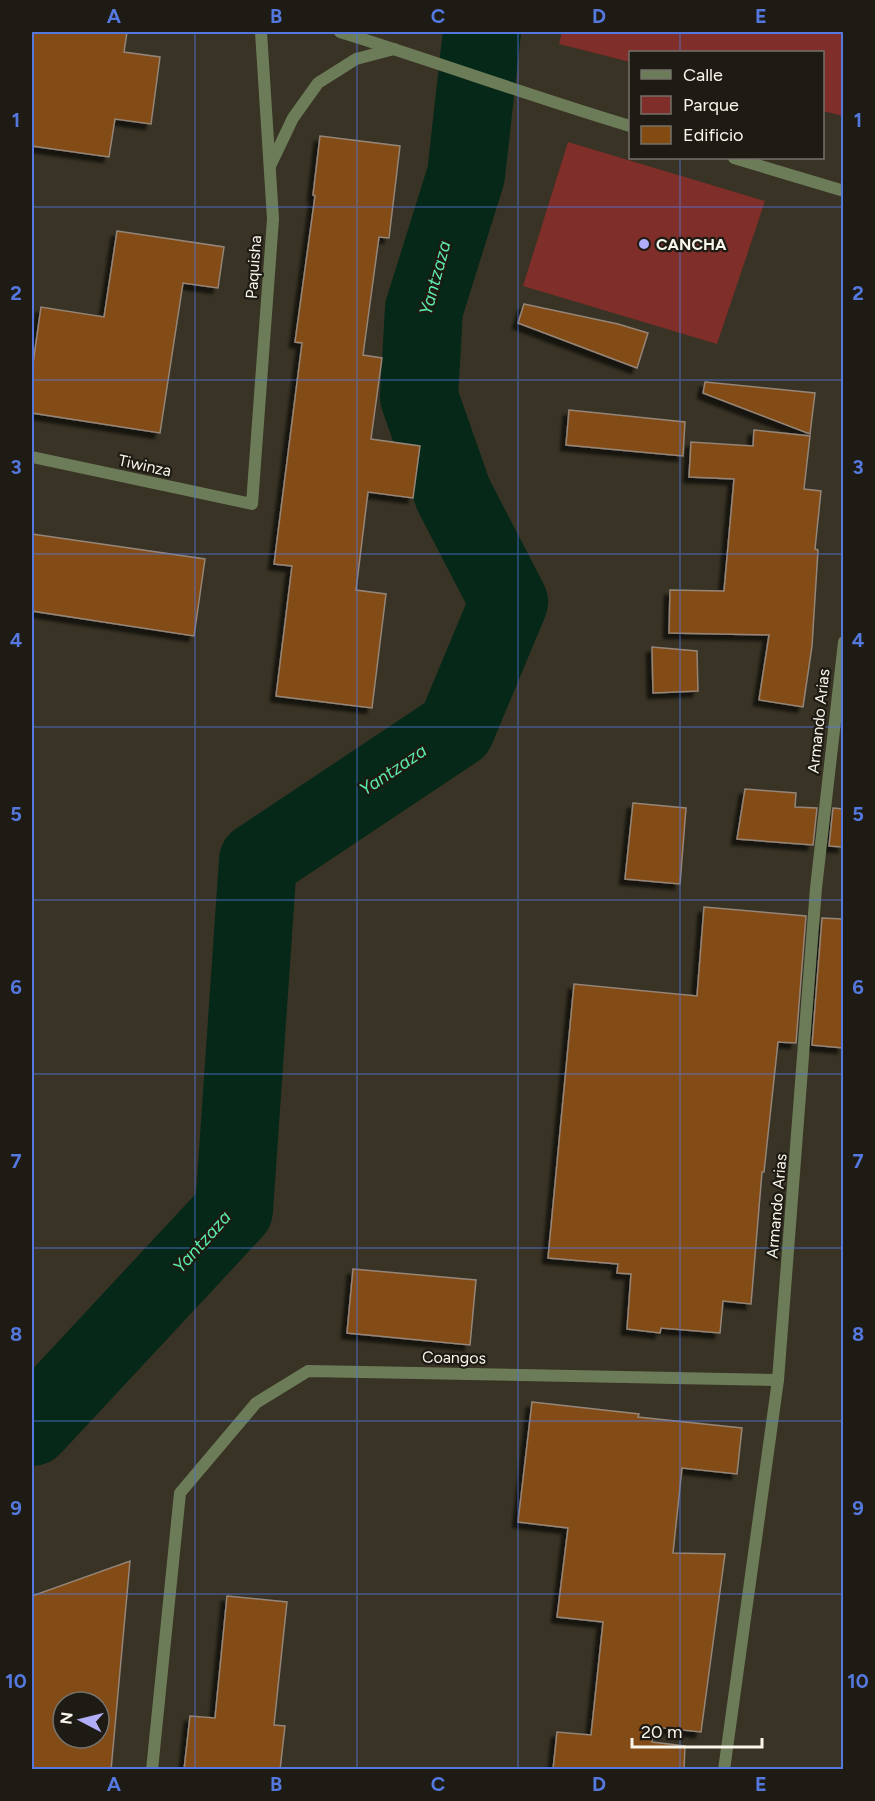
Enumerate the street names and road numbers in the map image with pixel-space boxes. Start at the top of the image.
street label: Paquisha [242,235,265,299]
street label: Tiwinza [117,451,173,480]
street label: Armando Arias [804,668,833,774]
street label: Armando Arias [762,1153,791,1259]
street label: Coangos [422,1347,486,1368]

